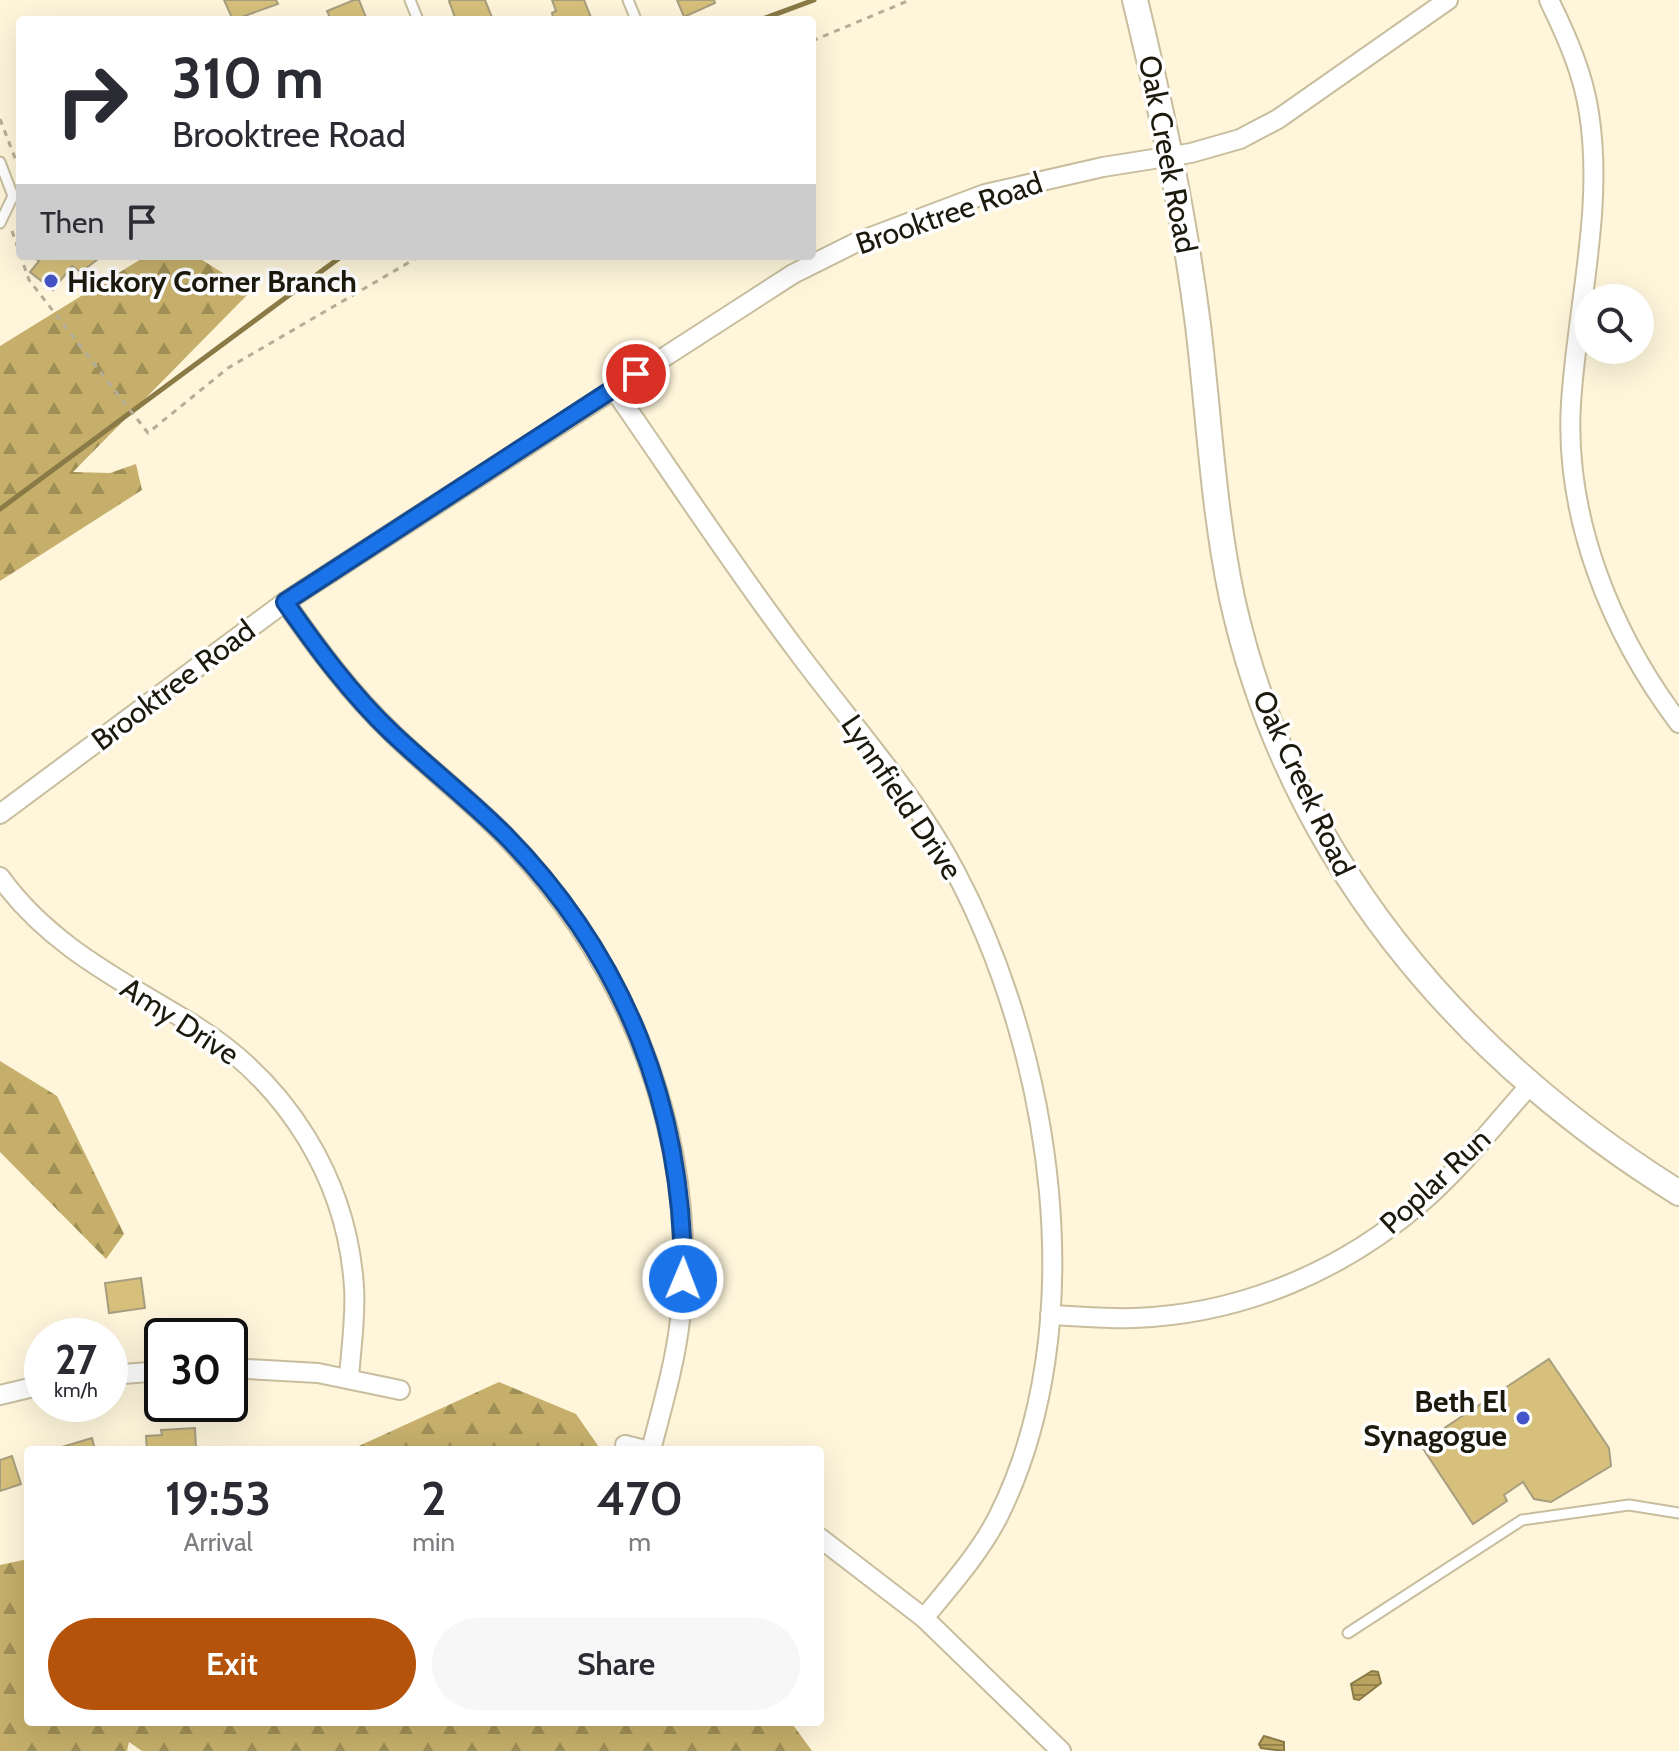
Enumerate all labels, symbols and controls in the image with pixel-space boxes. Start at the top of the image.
text: 310 m [172,44,324,112]
icon: right [40,48,144,152]
street label: Oak Creek Road [1131,52,1205,256]
text: Brooktree Road [172,112,406,156]
street label: Brooktree Road [851,164,1047,262]
icon: arrive [120,200,164,244]
text: Then [40,204,104,241]
place label: Hickory Corner Branch [67,263,357,300]
marker: Hickory Corner Branch [42,272,60,290]
map controls [1574,284,1654,364]
button: search [1574,284,1654,364]
pin [602,340,670,408]
icon: arrive [614,352,658,396]
street label: Brooktree Road [84,612,262,758]
street label: Oak Creek Road [1245,684,1363,882]
street label: Lynnfield Drive [833,708,971,886]
street label: Amy Drive [114,969,246,1073]
street label: Poplar Run [1372,1120,1498,1242]
position arrow [641,1237,725,1321]
speed limit sign: 30 [144,1318,248,1422]
text: 27 [55,1335,97,1384]
text: km/h [54,1378,98,1402]
place label: Beth El Synagogue [1363,1383,1507,1454]
marker: Beth El Synagogue [1514,1409,1532,1427]
text: 19:53 [165,1469,271,1527]
text: 2 [421,1469,446,1527]
text: 470 [596,1469,683,1527]
text: Arrival [184,1526,253,1558]
text: min [412,1526,455,1558]
text: m [628,1526,651,1558]
button: Exit [48,1618,416,1710]
button: Share [432,1618,800,1710]

